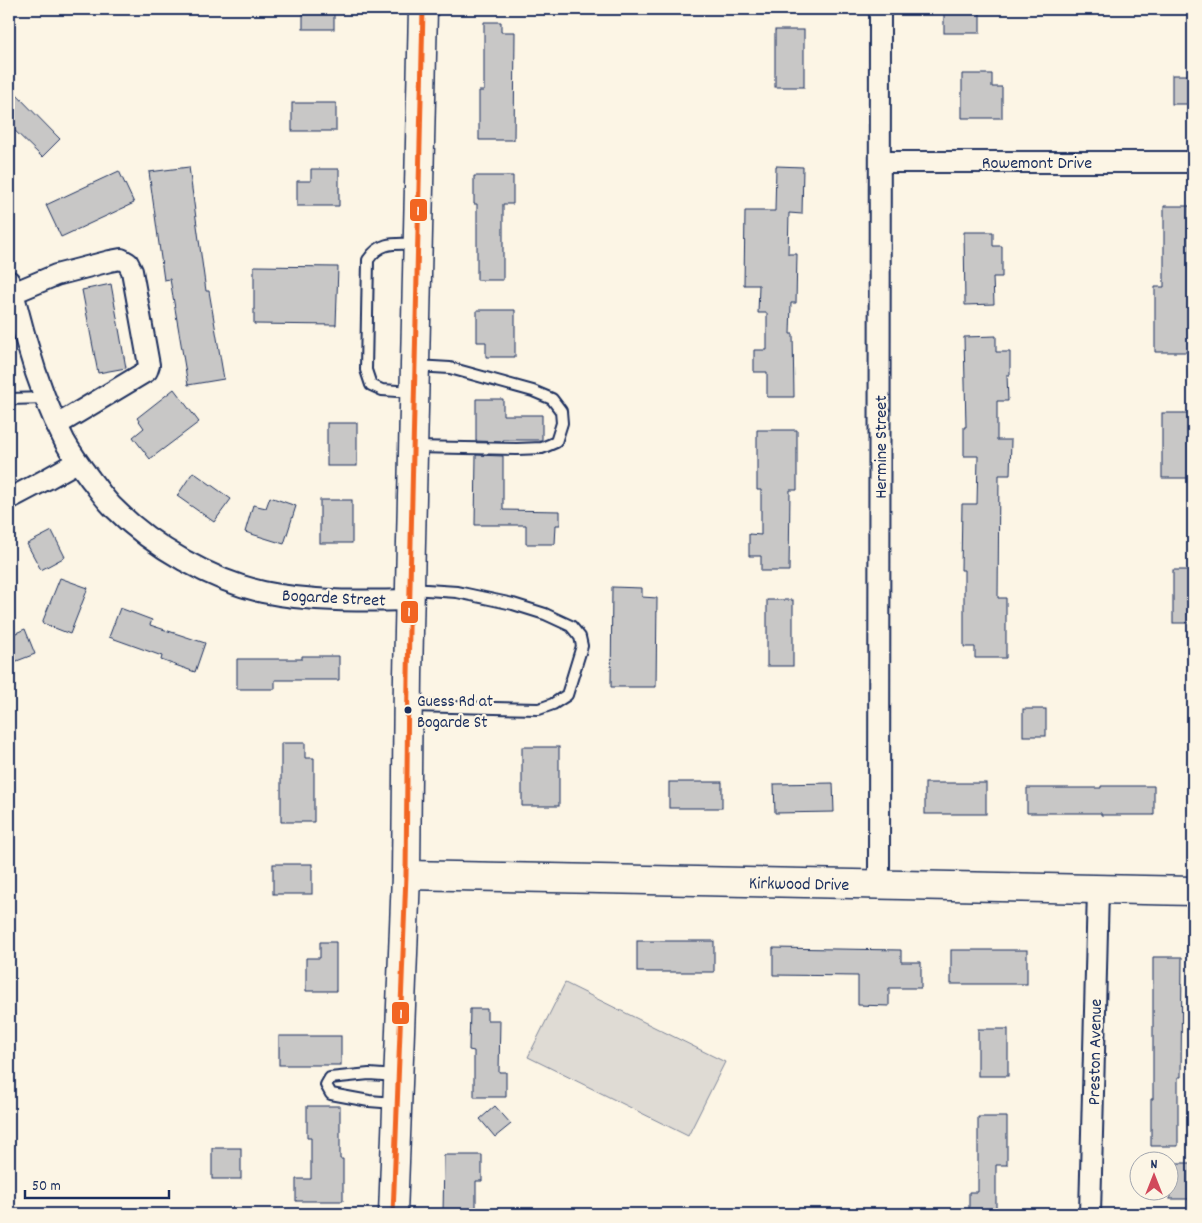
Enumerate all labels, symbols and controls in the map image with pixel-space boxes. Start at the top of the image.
street label: Rowemont Drive [982,152,1092,177]
line badge: 1 [409,198,428,222]
text: 1 [416,202,420,222]
street label: Hermine Street [870,395,895,499]
street label: Bogarde Street [281,584,387,615]
line badge: 1 [400,600,419,624]
text: 1 [407,603,411,623]
place label: Guess Rd at Bogarde St [417,691,493,736]
marker: Guess Rd at Bogarde St [403,705,413,715]
street label: Kirkwood Drive [748,872,850,899]
street label: Preston Avenue [1083,998,1110,1106]
line badge: 1 [391,1001,410,1025]
text: 1 [399,1005,403,1025]
north arrow [1130,1150,1180,1200]
text: N [1151,1155,1158,1175]
scale bar [25,1168,169,1200]
text: 50 m [32,1176,61,1198]

